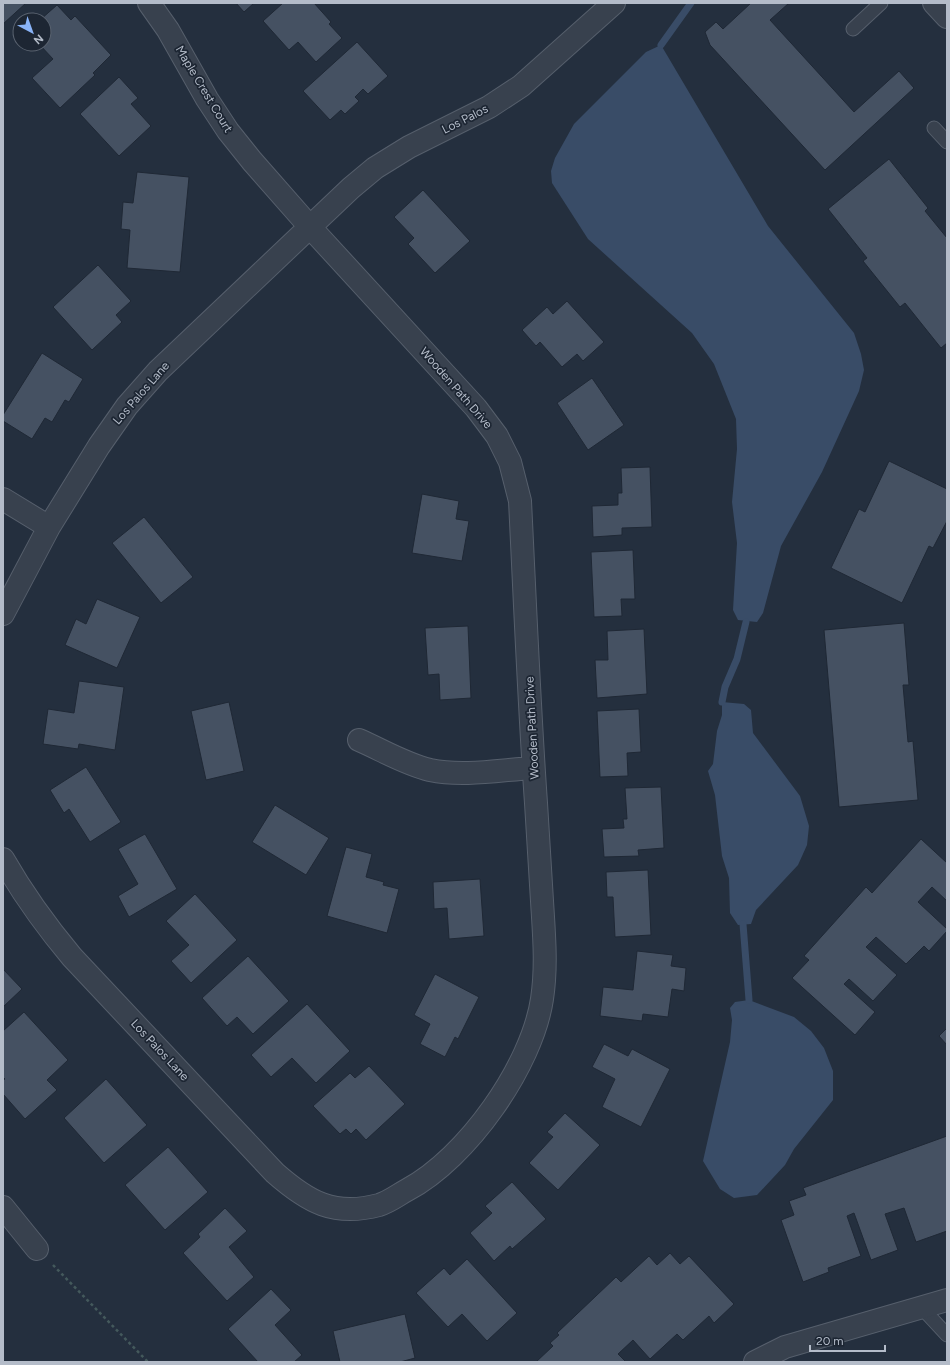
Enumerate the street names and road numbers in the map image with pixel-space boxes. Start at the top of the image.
street label: Maple Crest Court [173,43,236,135]
street label: Los Palos [440,101,491,137]
street label: Wooden Path Drive [417,345,495,432]
street label: Los Palos Lane [110,358,172,427]
street label: Wooden Path Drive [522,676,542,780]
street label: Los Palos Lane [128,1017,192,1084]

